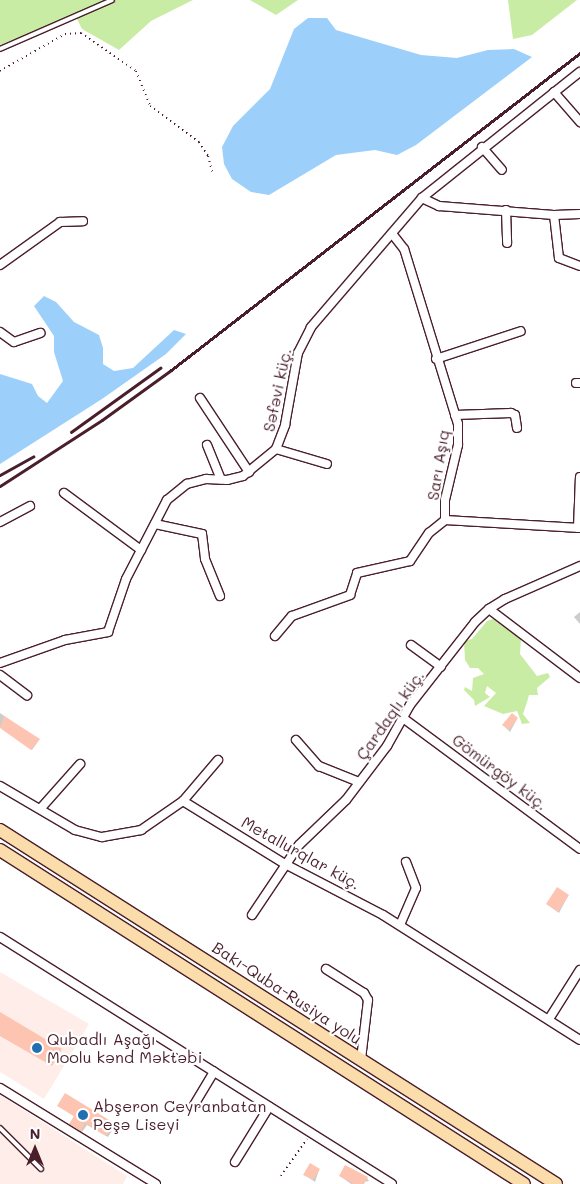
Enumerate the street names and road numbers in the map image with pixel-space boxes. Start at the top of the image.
street label: Səfəvi küç. [259,346,295,434]
street label: Sarı Aşıq [423,428,453,502]
street label: Çardaqlı küç. [352,666,428,764]
street label: Gömürgöy küç. [448,730,552,814]
street label: Metallurqlar küç. [238,812,364,894]
street label: Bakı-Quba-Rusiya yolu [209,938,365,1048]

